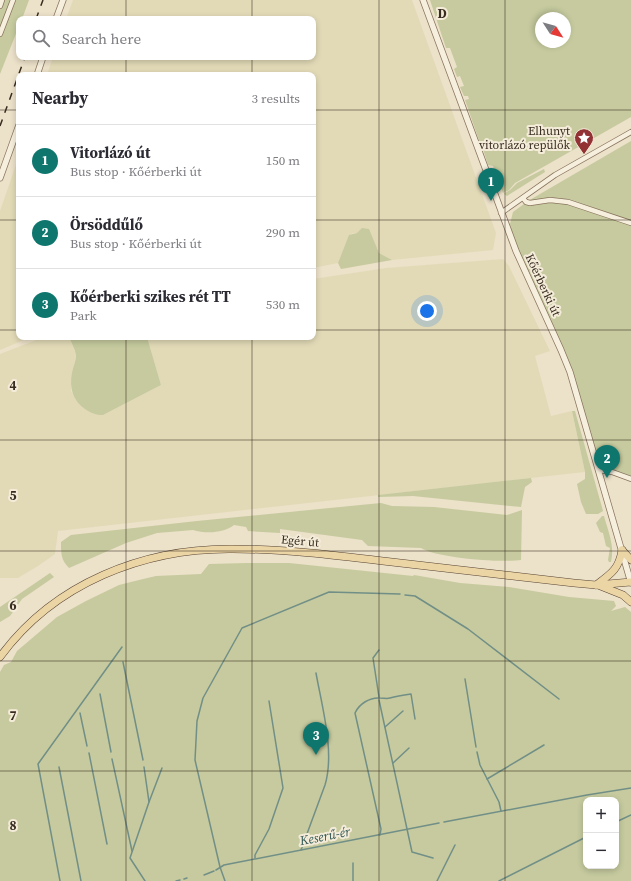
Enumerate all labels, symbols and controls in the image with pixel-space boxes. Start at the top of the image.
text: D [437,5,447,22]
north arrow [535,12,571,48]
search box [16,16,316,60]
icon: search [30,27,52,49]
text: Search here [62,28,141,49]
text: Nearby [32,86,88,110]
text: 3 results [252,90,300,107]
place label: Elhunyt vitorlázó repülők [479,123,570,153]
place icon: Elhunyt vitorlázó repülők [573,127,595,155]
text: Vitorlázó út [70,142,150,163]
text: 1 [41,152,49,169]
text: 150 m [266,152,300,169]
text: Bus stop · Kőérberki út [70,163,201,180]
pin: 1 [478,168,504,201]
text: Örsöddűlő [70,214,143,235]
text: 2 [41,224,49,241]
text: 290 m [266,224,300,241]
text: Bus stop · Kőérberki út [70,235,201,252]
street label: Kőérberki út [522,251,564,319]
text: Kőérberki szikes rét TT [70,286,231,307]
text: 3 [41,296,49,313]
text: 530 m [266,296,300,313]
your location [417,301,437,321]
text: Park [70,307,97,324]
text: 4 [9,377,17,394]
pin: 2 [594,445,620,478]
text: 5 [9,487,17,504]
street label: Egér út [280,531,320,551]
text: 6 [9,597,17,614]
text: 7 [9,707,17,724]
pin: 3 [303,722,329,755]
map controls [583,797,619,869]
button: + [583,797,619,833]
text: 8 [9,817,17,834]
water label: Keserű-ér [297,823,352,849]
button: − [583,833,619,869]

